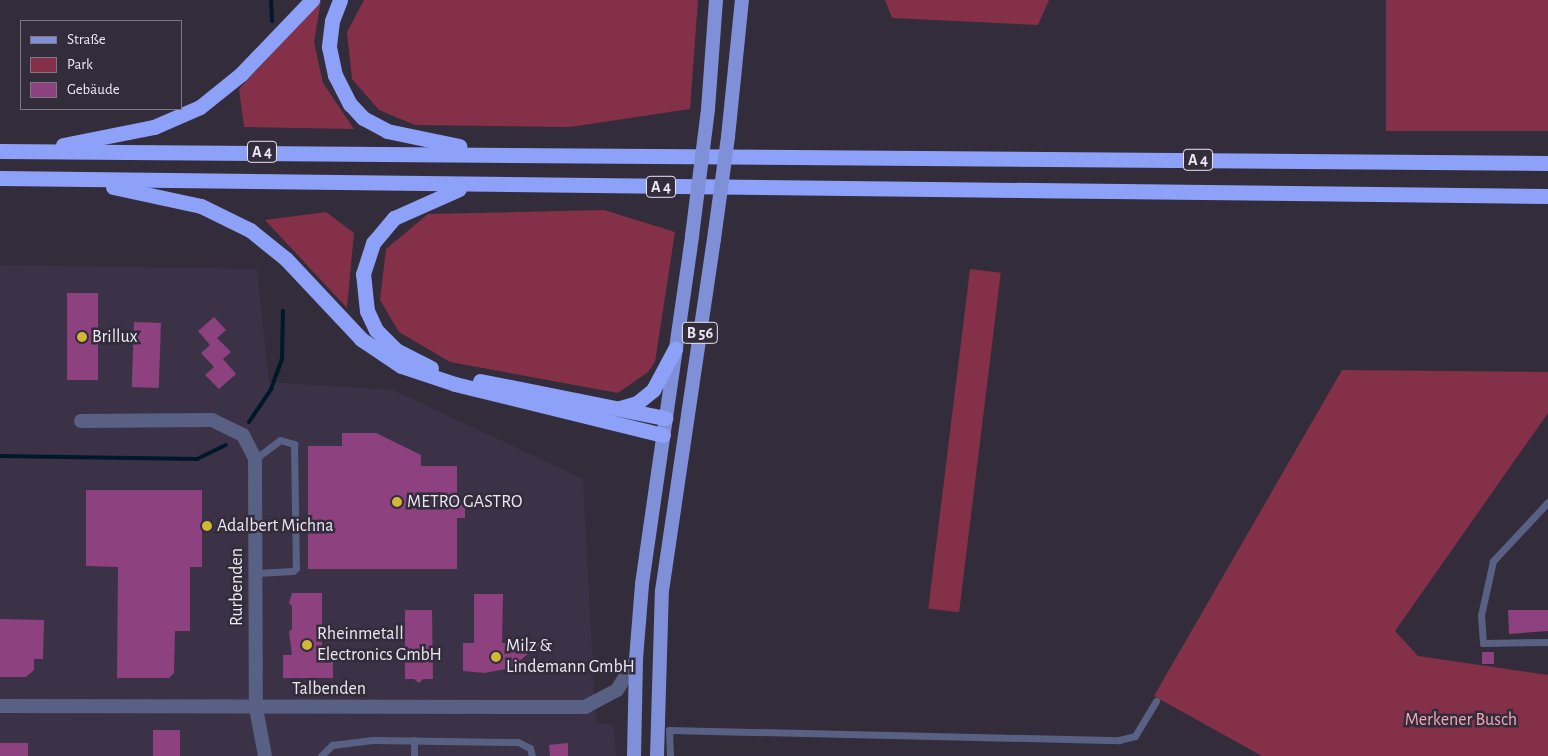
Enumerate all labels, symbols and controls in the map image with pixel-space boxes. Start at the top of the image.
legend [20,20,182,110]
text: Straße [67,32,106,47]
text: Park [67,57,93,72]
text: Gebäude [67,82,120,97]
road number: A 4 [246,138,278,166]
road number: A 4 [1182,146,1214,174]
road number: A 4 [645,173,677,200]
road number: B 56 [681,319,719,346]
place label: Brillux [92,326,138,348]
marker: Brillux [76,331,88,343]
place label: METRO GASTRO [407,491,522,513]
marker: METRO GASTRO [391,496,403,508]
place label: Adalbert Michna [217,515,334,537]
marker: Adalbert Michna [201,520,213,532]
street label: Rurbenden [226,548,248,626]
place label: Rheinmetall Electronics GmbH [317,624,442,666]
place label: Milz & Lindemann GmbH [506,636,635,679]
marker: Rheinmetall Electronics GmbH [301,639,313,651]
marker: Milz & Lindemann GmbH [490,651,502,663]
street label: Talbenden [292,678,366,700]
park label: Merkener Busch [1405,709,1517,731]

